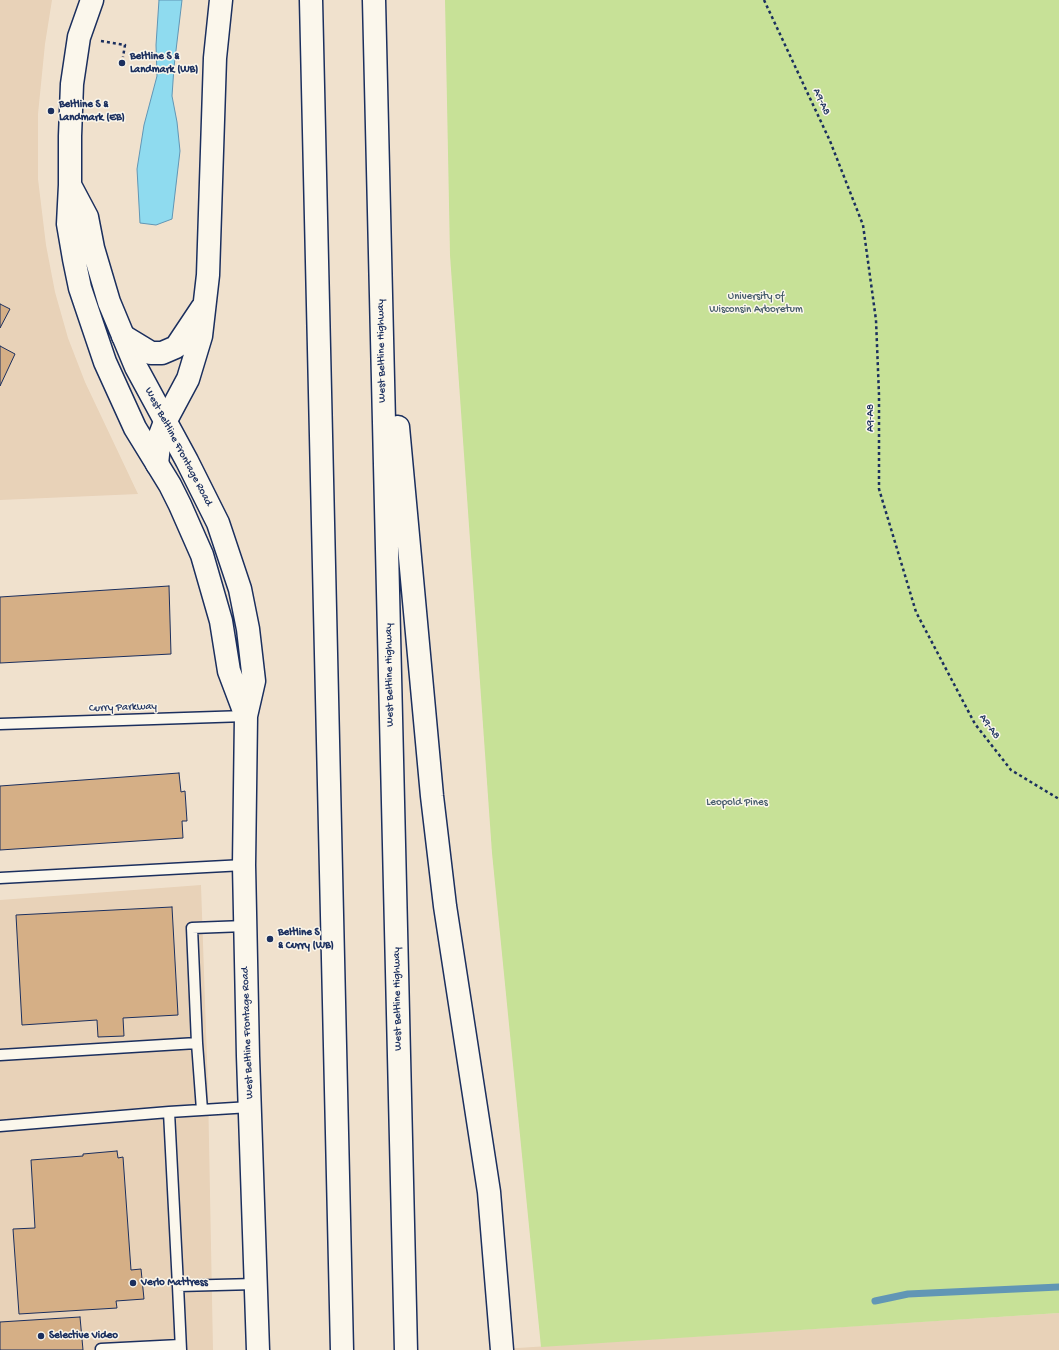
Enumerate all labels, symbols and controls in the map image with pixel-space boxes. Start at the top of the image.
place label: Beltline S & Landmark (WB) [130,50,198,76]
marker: Beltline S & Landmark (WB) [117,58,127,68]
street label: A9-A8 [809,87,833,117]
place label: Beltline S & Landmark (EB) [59,98,125,124]
marker: Beltline S & Landmark (EB) [46,106,56,116]
park label: University of Wisconsin Arboretum [709,290,803,316]
street label: West Beltline Highway [374,299,390,403]
street label: West Beltline Frontage Road [141,385,215,509]
street label: A9-A8 [864,404,878,432]
street label: West Beltline Highway [382,623,398,727]
street label: Curry Parkway [89,700,157,716]
street label: A9-A8 [975,712,1003,742]
park label: Leopold Pines [706,796,768,810]
place label: Beltline S & Curry (WB) [278,926,334,952]
marker: Beltline S & Curry (WB) [265,934,275,944]
street label: West Beltline Highway [390,947,406,1051]
street label: West Beltline Frontage Road [239,967,257,1099]
place label: Verlo Mattress [141,1276,208,1290]
marker: Verlo Mattress [128,1278,138,1288]
place label: Selective Video [49,1329,118,1343]
marker: Selective Video [36,1331,46,1341]

